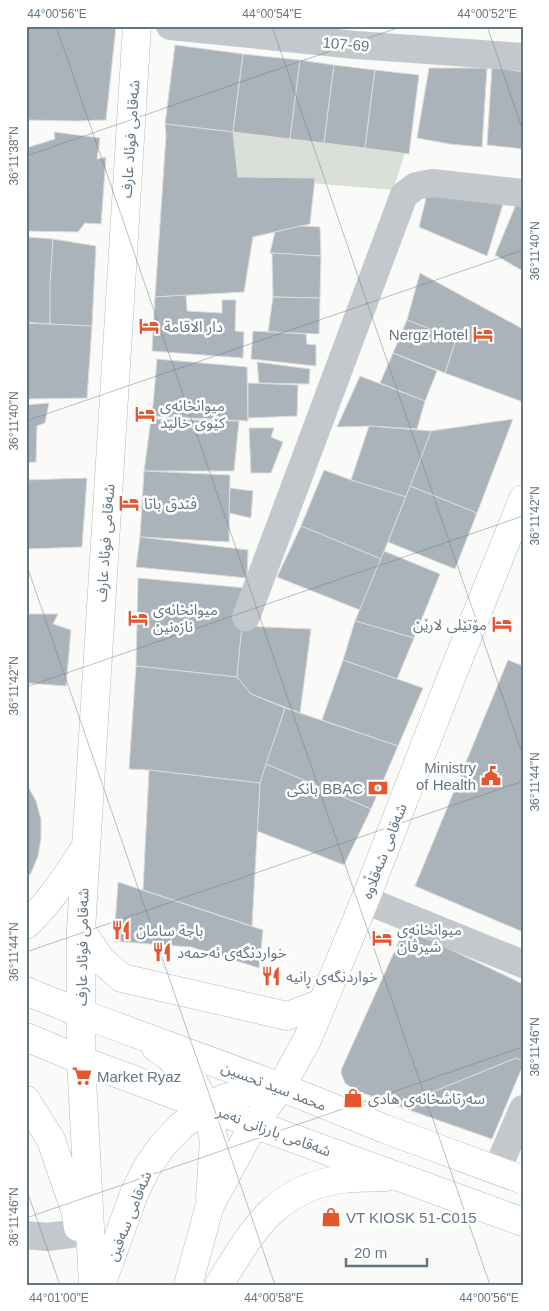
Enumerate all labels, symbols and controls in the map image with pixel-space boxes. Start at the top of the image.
text: 44°00'56"E [27,7,87,21]
text: 44°00'54"E [242,7,302,21]
text: 44°00'52"E [457,7,517,21]
street label: 107-69 [322,33,370,55]
street label: شەقامی فوئاد عارف [117,79,144,199]
text: 36°11'38"N [7,126,21,186]
text: 36°11'40"N [528,221,542,281]
hotel icon: دار الاقامة [138,315,160,337]
place label: دار الاقامة [164,318,223,336]
hotel icon: Nergz Hotel [472,323,494,345]
place label: Nergz Hotel [389,326,468,343]
text: 36°11'40"N [7,391,21,451]
place label: میوانخانەی کێوی خالید [160,397,226,432]
hotel icon: میوانخانەی کێوی خالید [134,403,156,425]
street label: شەقامی فوئاد عارف [92,483,119,603]
text: 36°11'42"N [528,486,542,546]
hotel icon: فندق باتا [118,492,140,514]
place label: فندق باتا [144,495,197,513]
place label: میوانخانەی نازەنین [153,601,218,636]
hotel icon: میوانخانەی نازەنین [127,607,149,629]
hotel icon: مۆتێلی لارێن [491,613,513,635]
place label: مۆتێلی لارێن [413,616,487,634]
text: 36°11'42"N [7,656,21,716]
text: 36°11'44"N [528,752,542,812]
place label: Ministry of Health [416,759,476,793]
public building icon: Ministry of Health [480,765,502,787]
bank icon: بانکی BBAC [367,777,389,799]
place label: بانکی BBAC [287,780,363,798]
street label: شەقامی شەقڵاوە [356,800,411,901]
street label: شەقامی فوئاد عارف [72,887,93,1006]
restaurant icon: باجة سامان [110,919,132,941]
place label: میوانخانەی شیرڤان [397,921,462,956]
text: 36°11'44"N [7,922,21,982]
place label: باجة سامان [136,922,203,940]
hotel icon: میوانخانەی شیرڤان [371,927,393,949]
restaurant icon: خواردنگەی ئەحمەد [151,941,173,963]
place label: خواردنگەی ئەحمەد [177,944,287,962]
restaurant icon: خواردنگەی ڕانیە [260,965,282,987]
place label: خواردنگەی ڕانیە [286,968,378,989]
text: 36°11'46"N [528,1017,542,1077]
street label: محمد سید تحسین [219,1058,329,1115]
supermarket icon: Market Ryaz [71,1065,93,1087]
place label: Market Ryaz [97,1068,181,1085]
shop icon: سەرتاشخانەی ھادی [342,1087,364,1109]
place label: سەرتاشخانەی ھادی [368,1090,485,1108]
street label: شەقامی بارزانی نەمر [213,1102,334,1161]
street label: شەقامی سەفین [103,1168,156,1264]
text: 36°11'46"N [7,1187,21,1247]
shop icon: VT KIOSK 51-C015 [320,1206,342,1228]
place label: VT KIOSK 51-C015 [346,1209,477,1226]
scale bar [346,1236,428,1268]
text: 20 m [354,1244,387,1261]
text: 44°01'00"E [29,1291,89,1305]
text: 44°00'58"E [244,1291,304,1305]
text: 44°00'56"E [459,1291,519,1305]

